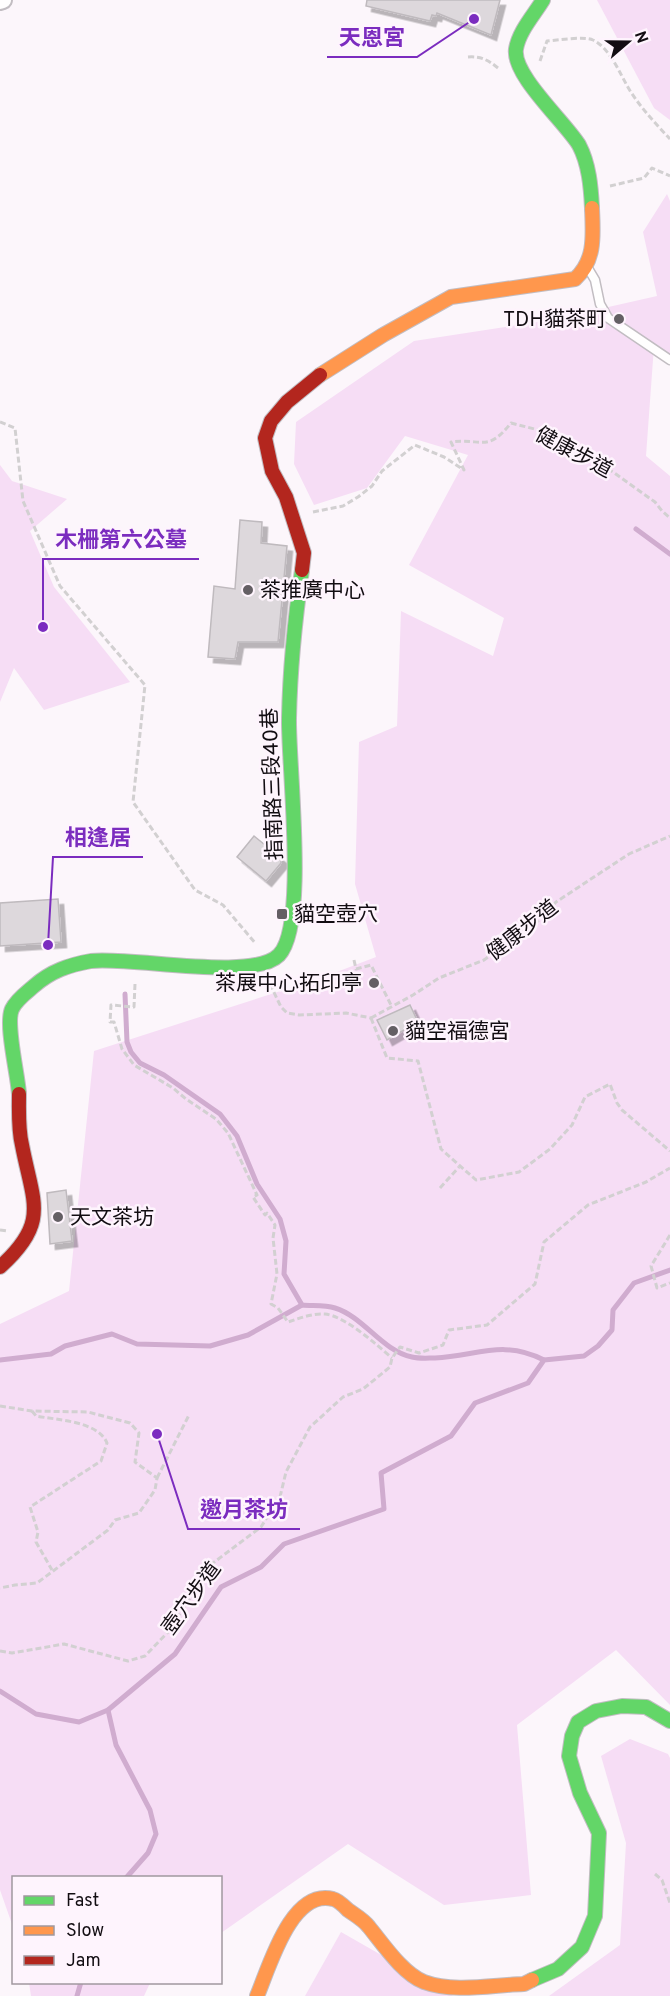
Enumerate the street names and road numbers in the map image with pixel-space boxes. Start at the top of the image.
street label: 健康步道 [530,422,617,485]
street label: 指南路三段40巷 [257,707,290,861]
street label: 健康步道 [482,895,564,968]
street label: 壺穴步道 [157,1557,228,1641]

